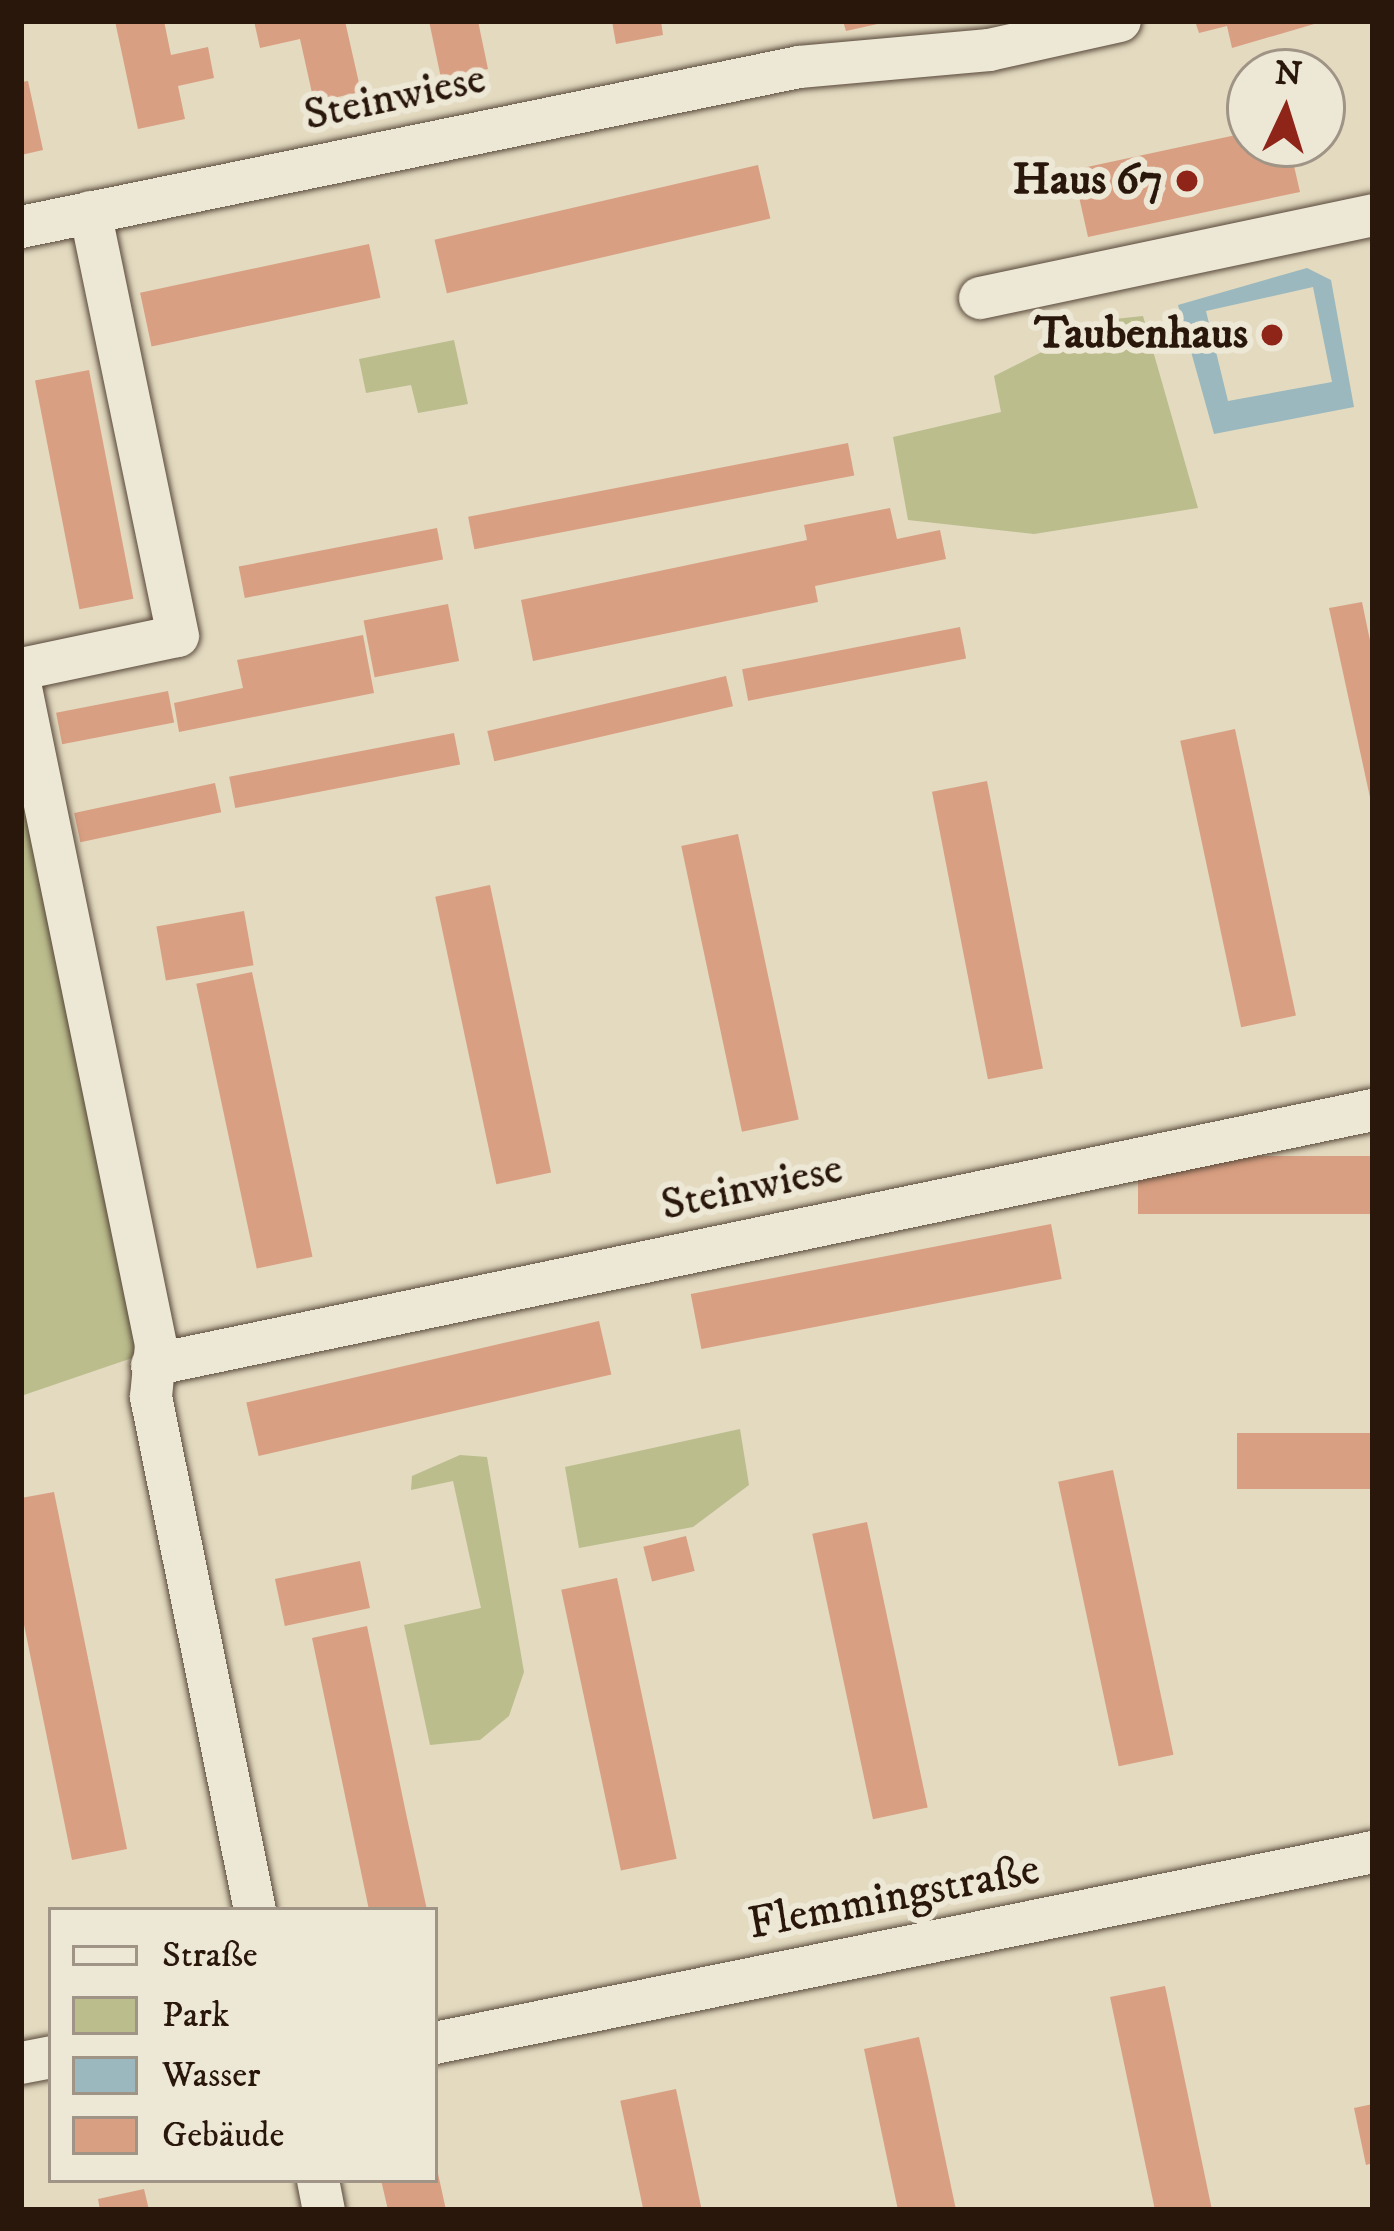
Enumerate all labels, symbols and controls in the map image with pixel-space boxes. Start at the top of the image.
north arrow [1226,48,1346,168]
street label: Steinwiese [299,52,491,144]
text: N [1273,53,1303,96]
place label: Haus 67 [1013,154,1163,208]
marker: Haus 67 [1174,168,1200,194]
place label: Taubenhaus [1034,308,1248,362]
marker: Taubenhaus [1259,322,1285,348]
street label: Steinwiese [656,1142,848,1234]
street label: Flemmingstraße [744,1843,1044,1953]
legend [48,1907,438,2183]
text: Straße [162,1933,258,1978]
text: Park [162,1993,229,2038]
text: Wasser [162,2053,260,2098]
text: Gebäude [162,2113,284,2158]

